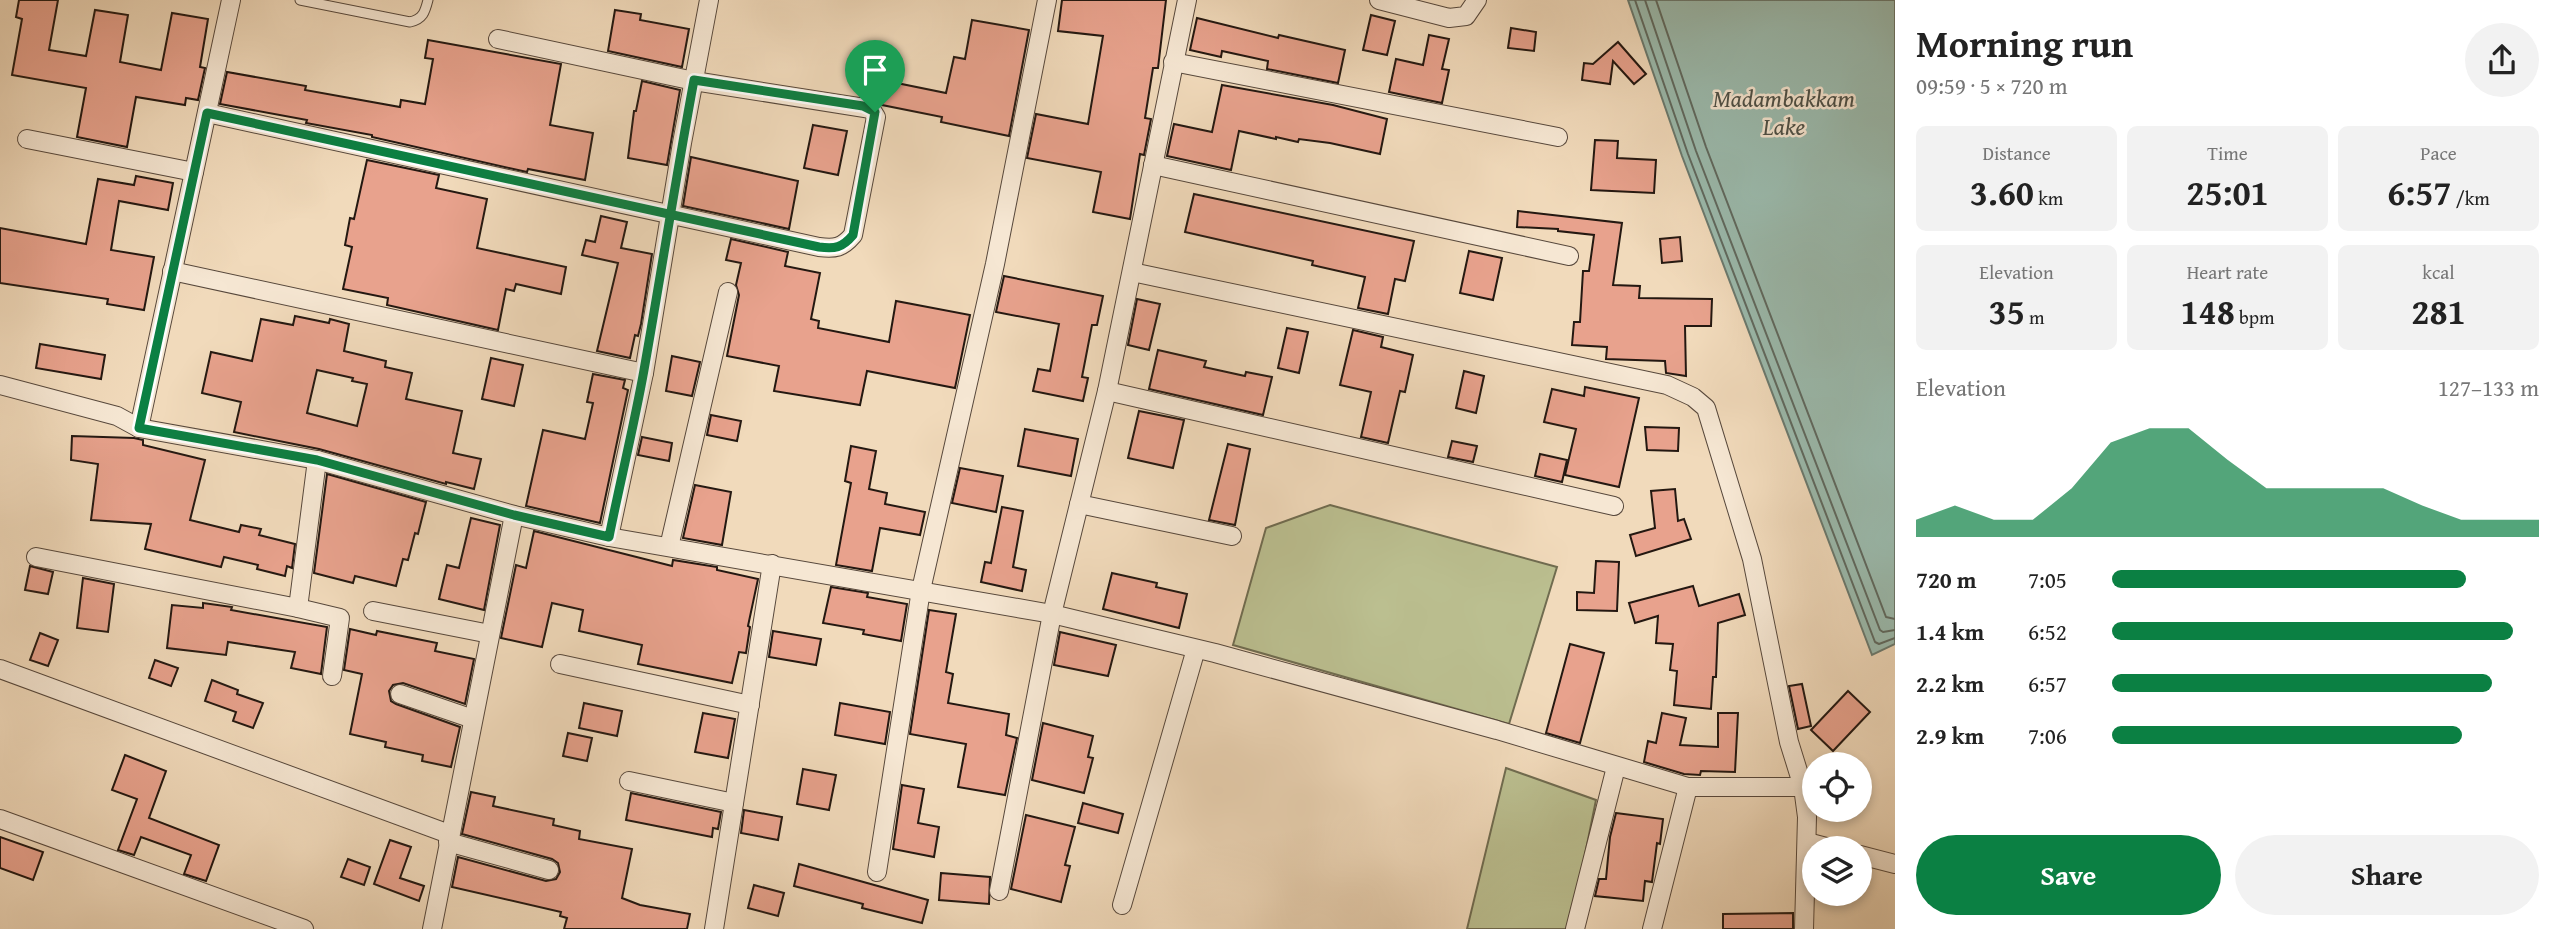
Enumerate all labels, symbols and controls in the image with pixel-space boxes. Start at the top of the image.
text: Morning run [1916,15,2133,71]
button: share [2465,23,2539,97]
pin [845,40,905,112]
icon: arrive [856,51,894,89]
text: 09:59 · 5 × 720 m [1916,69,2068,102]
water label: Madambakkam Lake [1713,81,1855,144]
text: Distance [1982,139,2051,167]
text: Time [2207,139,2248,167]
text: Pace [2420,139,2457,167]
text: 3.60 [1970,167,2034,218]
text: 25:01 [2186,167,2269,218]
text: 6:57 [2387,167,2451,218]
text: km [2034,184,2063,212]
text: /km [2451,184,2490,212]
text: Elevation [1979,258,2054,286]
text: Heart rate [2187,258,2268,286]
text: kcal [2422,258,2455,286]
text: 35 [1989,286,2025,337]
text: 148 [2180,286,2235,337]
text: 281 [2411,286,2466,337]
text: m [2025,303,2044,331]
text: bpm [2235,303,2275,331]
text: Elevation [1916,371,2006,404]
text: 127–133 m [2438,371,2539,404]
text: 720 m [1916,563,1977,596]
text: 7:05 [2028,563,2067,596]
text: 1.4 km [1916,615,1984,648]
text: 6:52 [2028,615,2067,648]
text: 2.2 km [1916,667,1984,700]
text: 6:57 [2028,667,2067,700]
text: 2.9 km [1916,719,1984,752]
text: 7:06 [2028,719,2067,752]
map controls [1802,752,1872,906]
button: locate [1802,752,1872,822]
button: Save [1916,835,2221,915]
button: Share [2235,835,2539,915]
button: layers [1802,836,1872,906]

